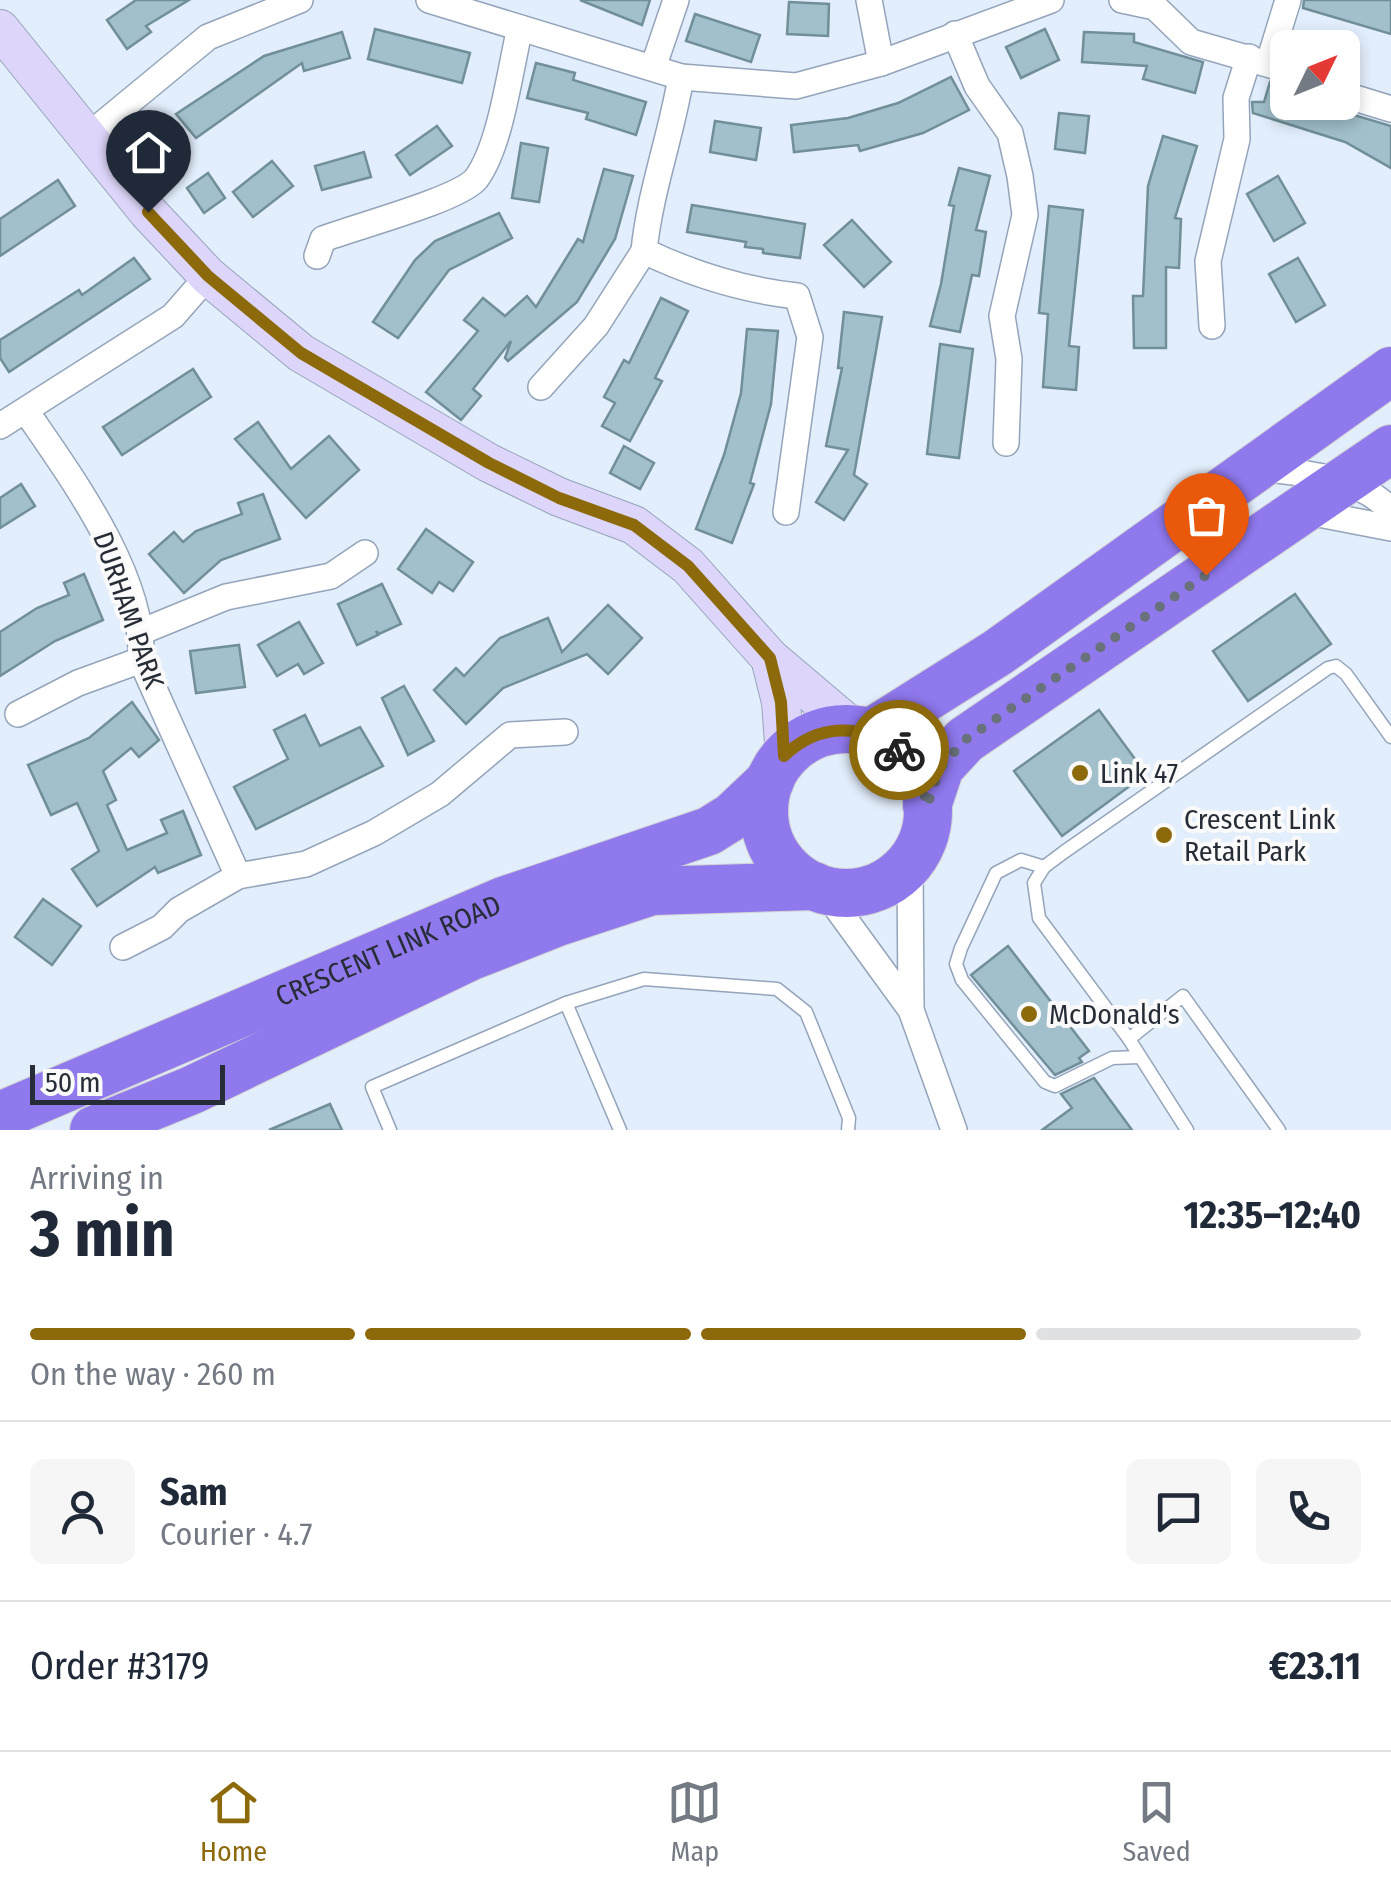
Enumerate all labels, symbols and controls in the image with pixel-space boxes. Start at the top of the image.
north arrow [1270,30,1360,120]
map controls [1270,30,1360,120]
pin [106,110,191,213]
icon: home [121,125,176,180]
pin [1164,473,1249,576]
icon: bag [1179,488,1234,543]
street label: DURHAM PARK [86,527,171,693]
courier [849,700,949,800]
icon: bike [872,723,927,778]
place label: Link 47 [1100,757,1178,790]
marker: Link 47 [1069,762,1091,784]
place label: Crescent Link Retail Park [1184,803,1337,868]
marker: Crescent Link Retail Park [1153,824,1175,846]
street label: CRESCENT LINK ROAD [271,888,506,1013]
place label: McDonald's [1049,998,1180,1031]
marker: McDonald's [1018,1003,1040,1025]
scale bar [30,1060,225,1104]
text: 50 m [45,1066,101,1099]
text: Arriving in [30,1159,164,1197]
text: 12:35–12:40 [1184,1192,1361,1238]
text: 3 min [30,1195,175,1273]
text: On the way · 260 m [30,1355,276,1393]
button: person [30,1459,135,1564]
button: chat [1126,1459,1231,1564]
button: phone [1256,1459,1361,1564]
text: Sam [160,1469,228,1515]
text: Courier · 4.7 [160,1515,312,1553]
text: Order #3179 [30,1643,209,1689]
text: €23.11 [1269,1643,1361,1689]
tab: Home [200,1775,267,1868]
tab: Map [667,1775,722,1868]
tab: Saved [1122,1775,1191,1868]

